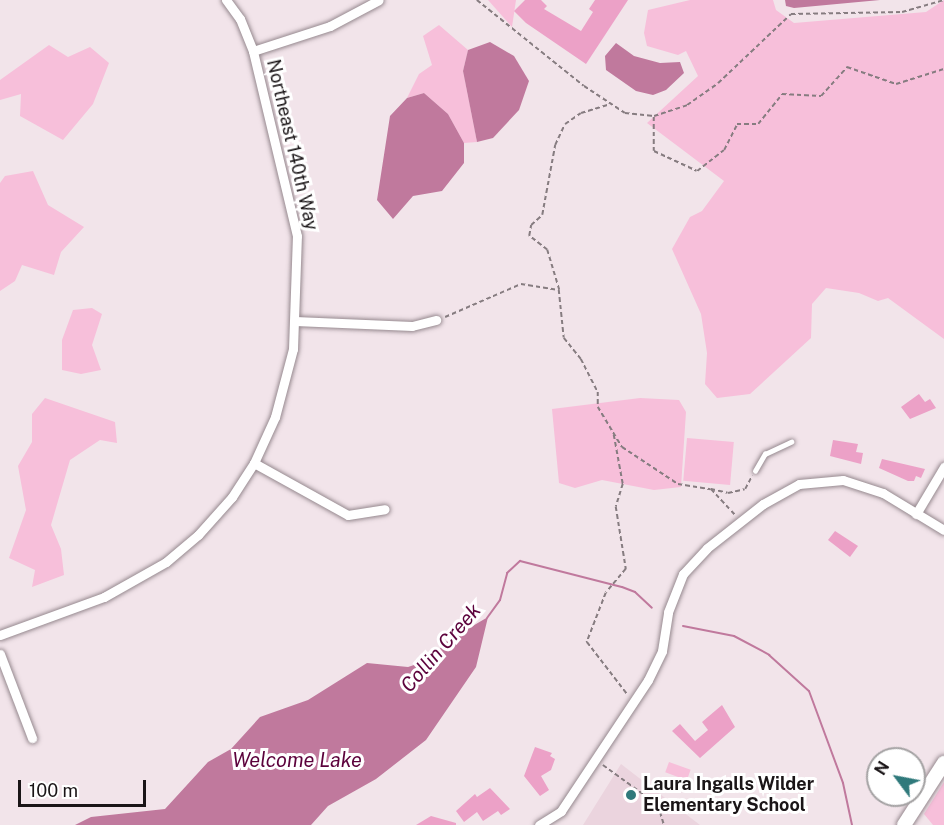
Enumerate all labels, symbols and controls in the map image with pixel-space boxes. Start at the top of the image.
street label: Northeast 140th Way [262,57,322,233]
water label: Collin Creek [396,599,486,697]
north arrow [866,747,926,807]
water label: Welcome Lake [232,748,362,772]
text: N [871,758,893,779]
scale bar [21,768,148,806]
place label: Laura Ingalls Wilder Elementary School [643,774,814,816]
text: 100 m [29,780,78,801]
marker: Laura Ingalls Wilder Elementary School [624,788,638,802]

